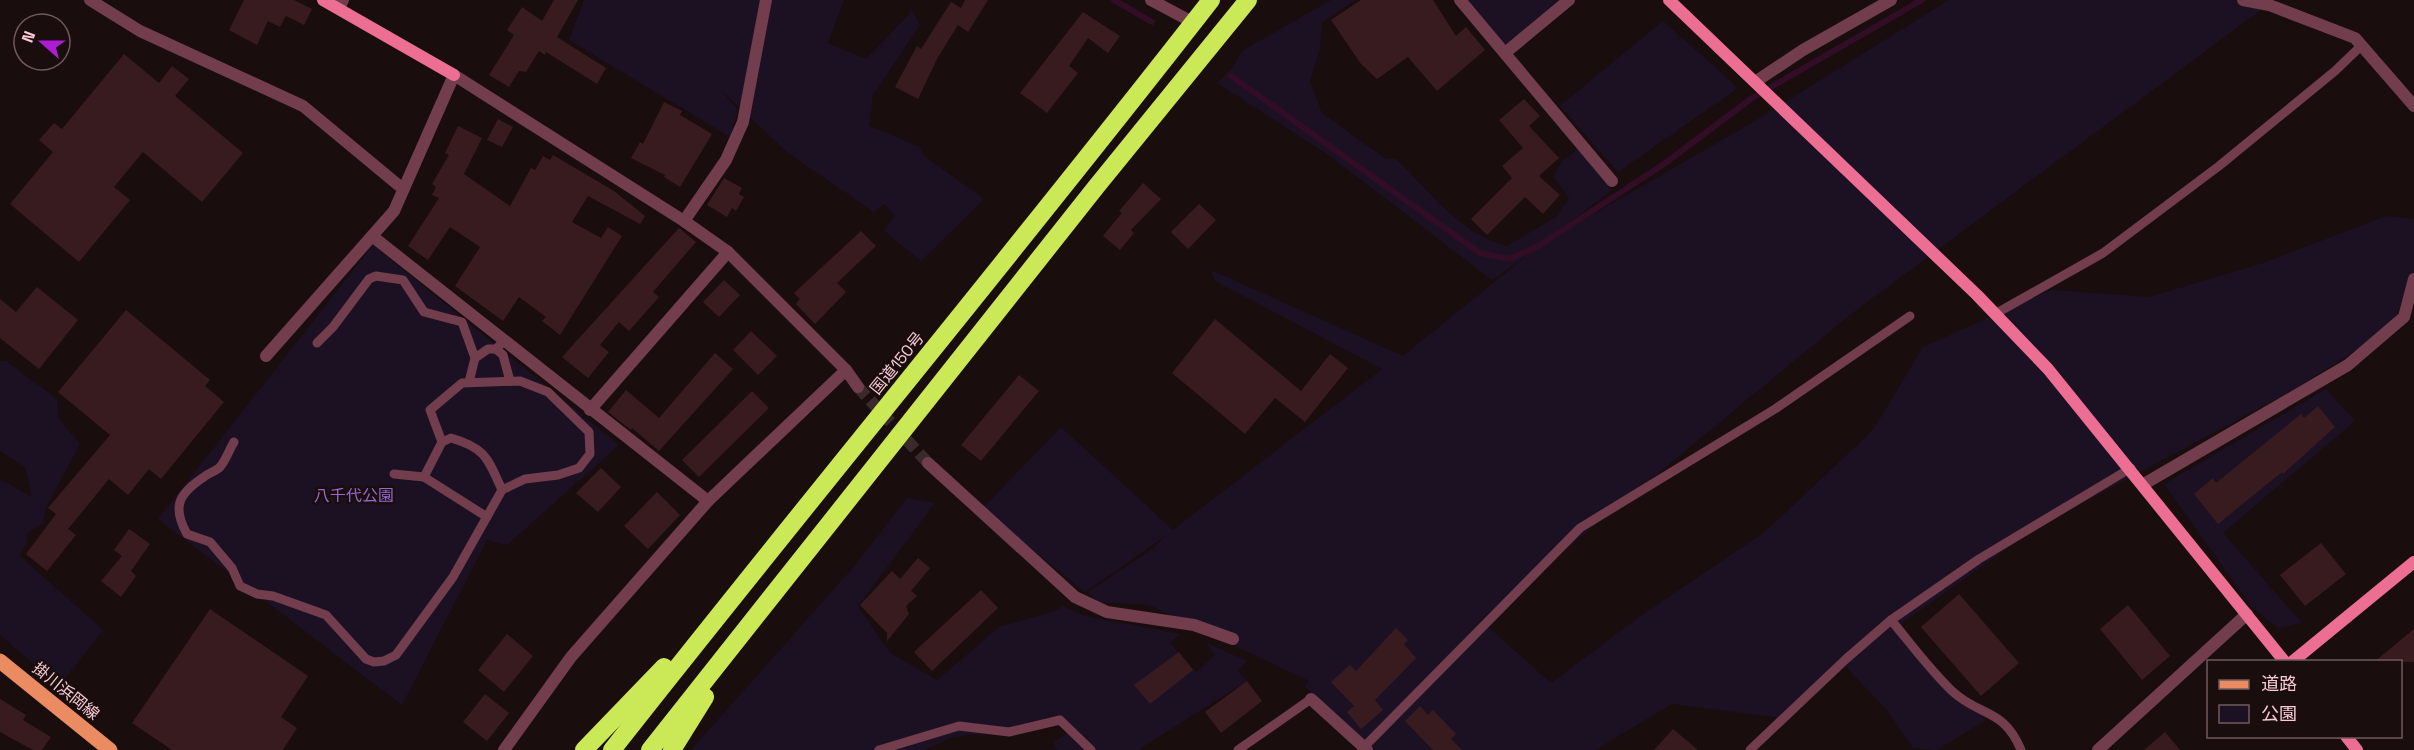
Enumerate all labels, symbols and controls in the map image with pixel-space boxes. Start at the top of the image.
north arrow [12,12,72,72]
text: N [17,28,40,46]
street label: 国道150号 [865,327,929,399]
park label: 八千代公園 [314,485,394,506]
street label: 掛川浜岡線 [28,658,104,724]
legend [2207,660,2402,738]
text: 道路 [2261,672,2297,695]
text: 公園 [2261,702,2297,725]

